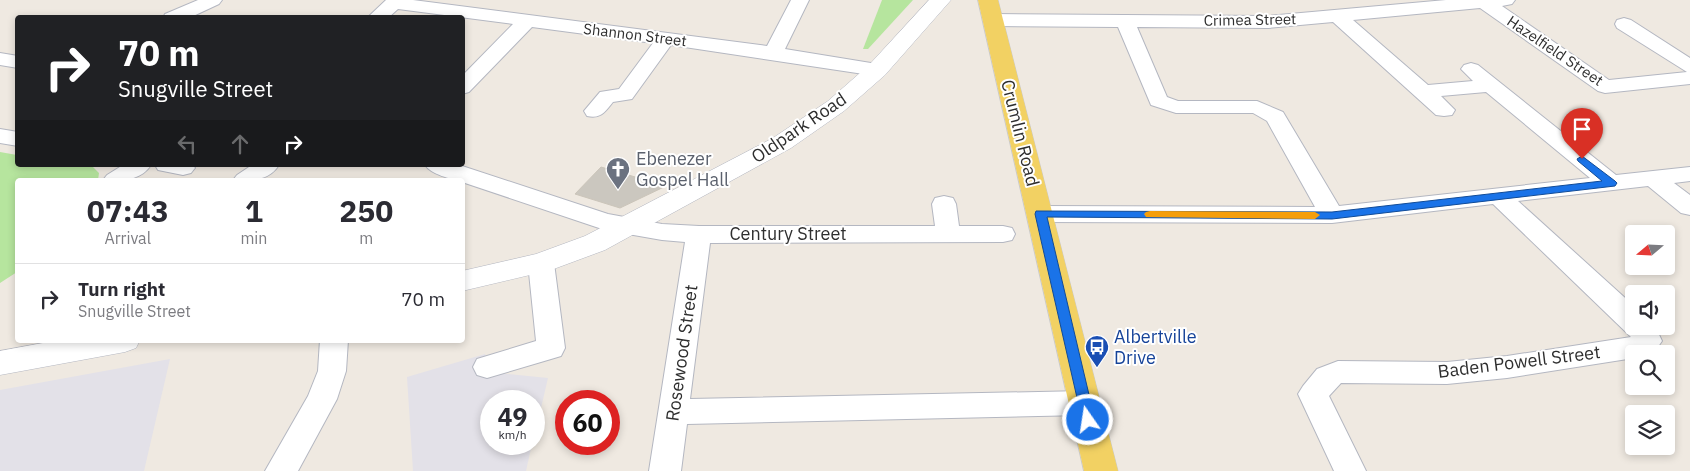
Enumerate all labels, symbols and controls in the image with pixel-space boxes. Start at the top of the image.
street label: Crimea Street [1204,9,1296,30]
street label: Hazelfield Street [1504,11,1607,90]
street label: Shannon Street [582,19,688,50]
text: 70 m [118,30,200,76]
icon: right [35,35,100,100]
text: Snugville Street [118,74,273,103]
street label: Crumlin Road [996,77,1045,189]
street label: Oldpark Road [747,87,851,168]
pin [1561,108,1603,159]
icon: arrive [1568,115,1596,143]
icon: left [173,130,201,158]
icon: ahead [226,130,254,158]
icon: right [279,130,307,158]
place label: Ebenezer Gospel Hall [636,147,729,191]
church icon: Ebenezer Gospel Hall [605,156,631,190]
text: 07:43 [87,191,169,230]
text: 1 [245,191,263,230]
text: 250 [339,191,393,230]
street label: Century Street [729,222,847,245]
north arrow [1625,225,1675,275]
map controls [1625,225,1675,455]
text: Arrival [104,228,151,248]
text: min [240,228,267,248]
text: m [359,228,373,248]
text: Turn right [78,277,165,301]
street label: Rosewood Street [661,283,702,423]
icon: right [35,285,63,313]
button: sound [1625,285,1675,335]
text: 70 m [401,287,445,311]
text: Snugville Street [78,301,191,321]
place label: Albertville Drive [1114,325,1197,369]
bus stop icon: Albertville Drive [1084,334,1110,368]
street label: Baden Powell Street [1436,340,1602,383]
button: search [1625,345,1675,395]
speed limit sign: 60 [555,390,620,455]
position arrow [1061,393,1113,445]
text: 49 [497,400,528,433]
button: layers [1625,405,1675,455]
text: km/h [498,427,527,442]

